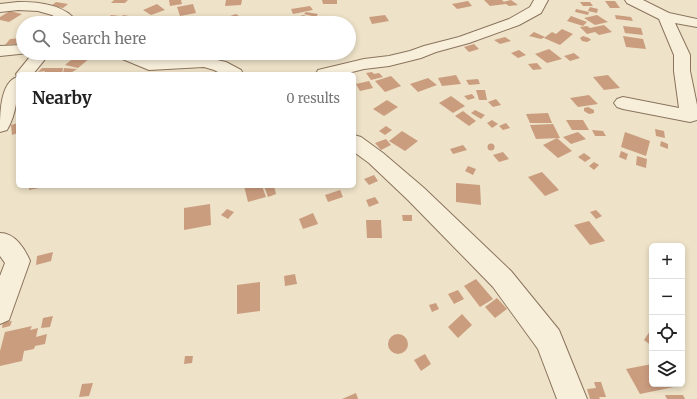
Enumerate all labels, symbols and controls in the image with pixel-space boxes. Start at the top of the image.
search box [16,16,356,60]
icon: search [30,27,52,49]
text: Search here [62,29,146,48]
text: Nearby [32,87,92,109]
text: 0 results [286,90,340,107]
map controls [649,243,685,387]
button: + [649,243,685,279]
button: − [649,279,685,315]
button: locate [649,315,685,351]
button: layers [649,351,685,387]

